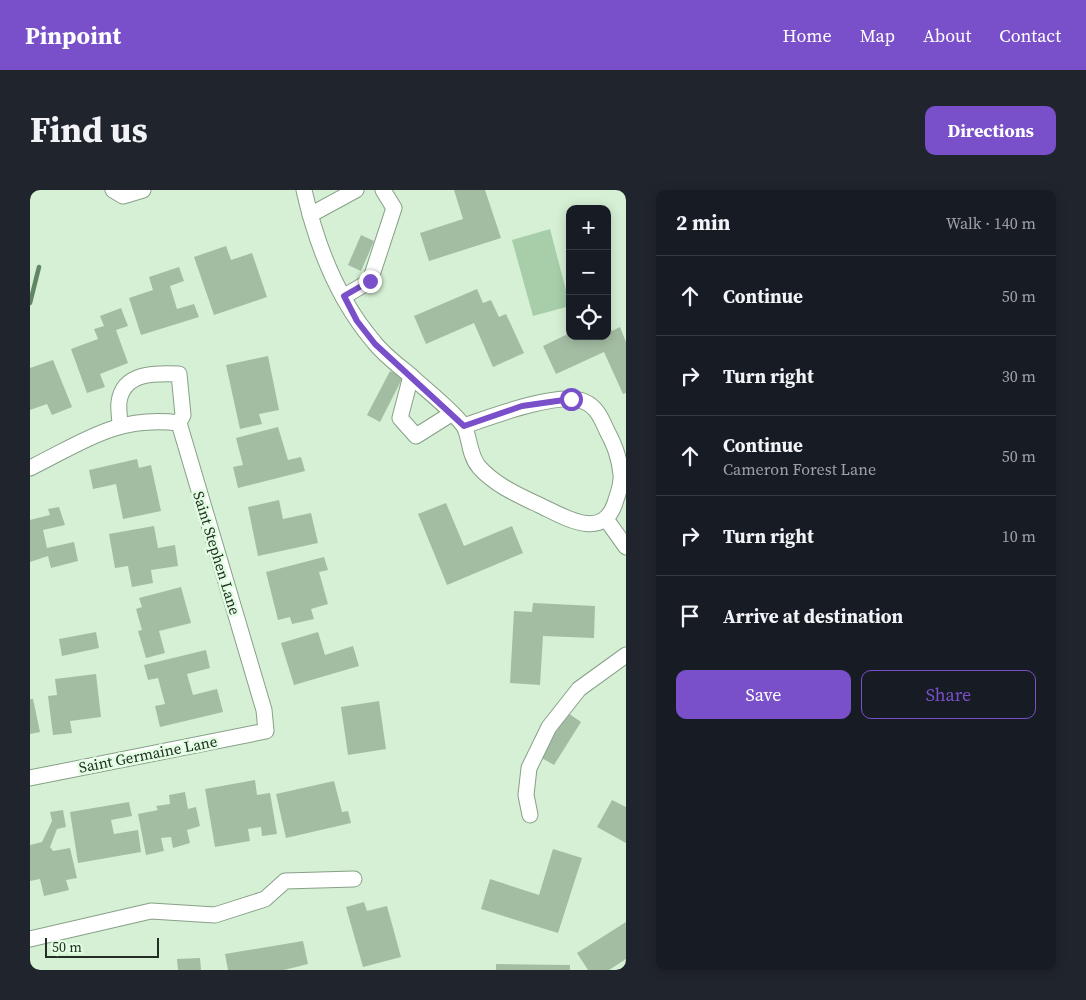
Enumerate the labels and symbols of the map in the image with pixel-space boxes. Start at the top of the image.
route end [359,270,382,293]
route start [560,388,583,411]
street label: Saint Stephen Lane [188,489,246,618]
street label: Saint Germaine Lane [77,730,219,778]
scale bar [45,935,159,958]

